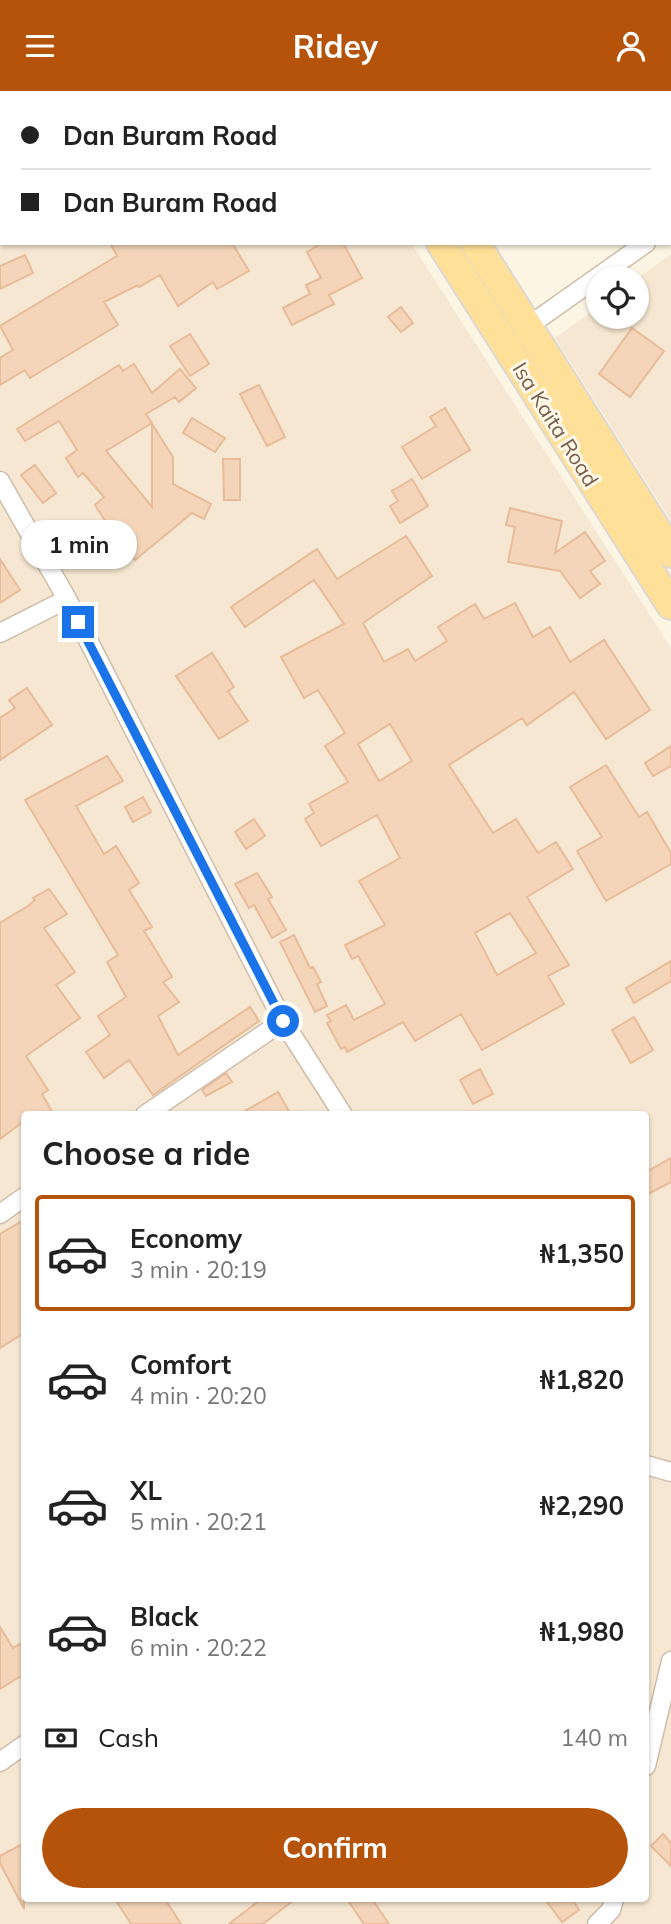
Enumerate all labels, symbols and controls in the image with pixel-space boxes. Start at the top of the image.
text: Ridey [293,26,378,66]
icon: menu [21,27,59,65]
icon: person [612,27,650,65]
text: Dan Buram Road [63,119,277,152]
text: Dan Buram Road [63,186,277,219]
map controls [586,266,649,329]
button: locate [586,266,649,329]
street label: Isa Kaita Road [507,357,605,491]
callout: 1 min [20,521,136,569]
text: 1 min [49,530,109,559]
route end [62,606,94,638]
route start [267,1005,299,1037]
text: Choose a ride [42,1133,250,1173]
icon: car [46,1222,109,1285]
text: Economy [130,1222,242,1255]
text: ₦1,350 [540,1237,624,1270]
text: 3 min · 20:19 [130,1255,267,1284]
icon: car [46,1348,109,1411]
text: Comfort [130,1348,231,1381]
text: ₦1,820 [540,1363,624,1396]
text: 4 min · 20:20 [130,1381,267,1410]
icon: car [46,1474,109,1537]
text: XL [130,1474,162,1507]
text: ₦2,290 [540,1489,624,1522]
text: 5 min · 20:21 [130,1507,267,1536]
icon: car [46,1600,109,1663]
text: Black [130,1600,198,1633]
text: ₦1,980 [540,1615,624,1648]
text: 6 min · 20:22 [130,1633,267,1662]
icon: cash [42,1719,80,1757]
text: Cash [98,1721,159,1754]
text: 140 m [560,1723,628,1752]
button: Confirm [42,1808,628,1888]

